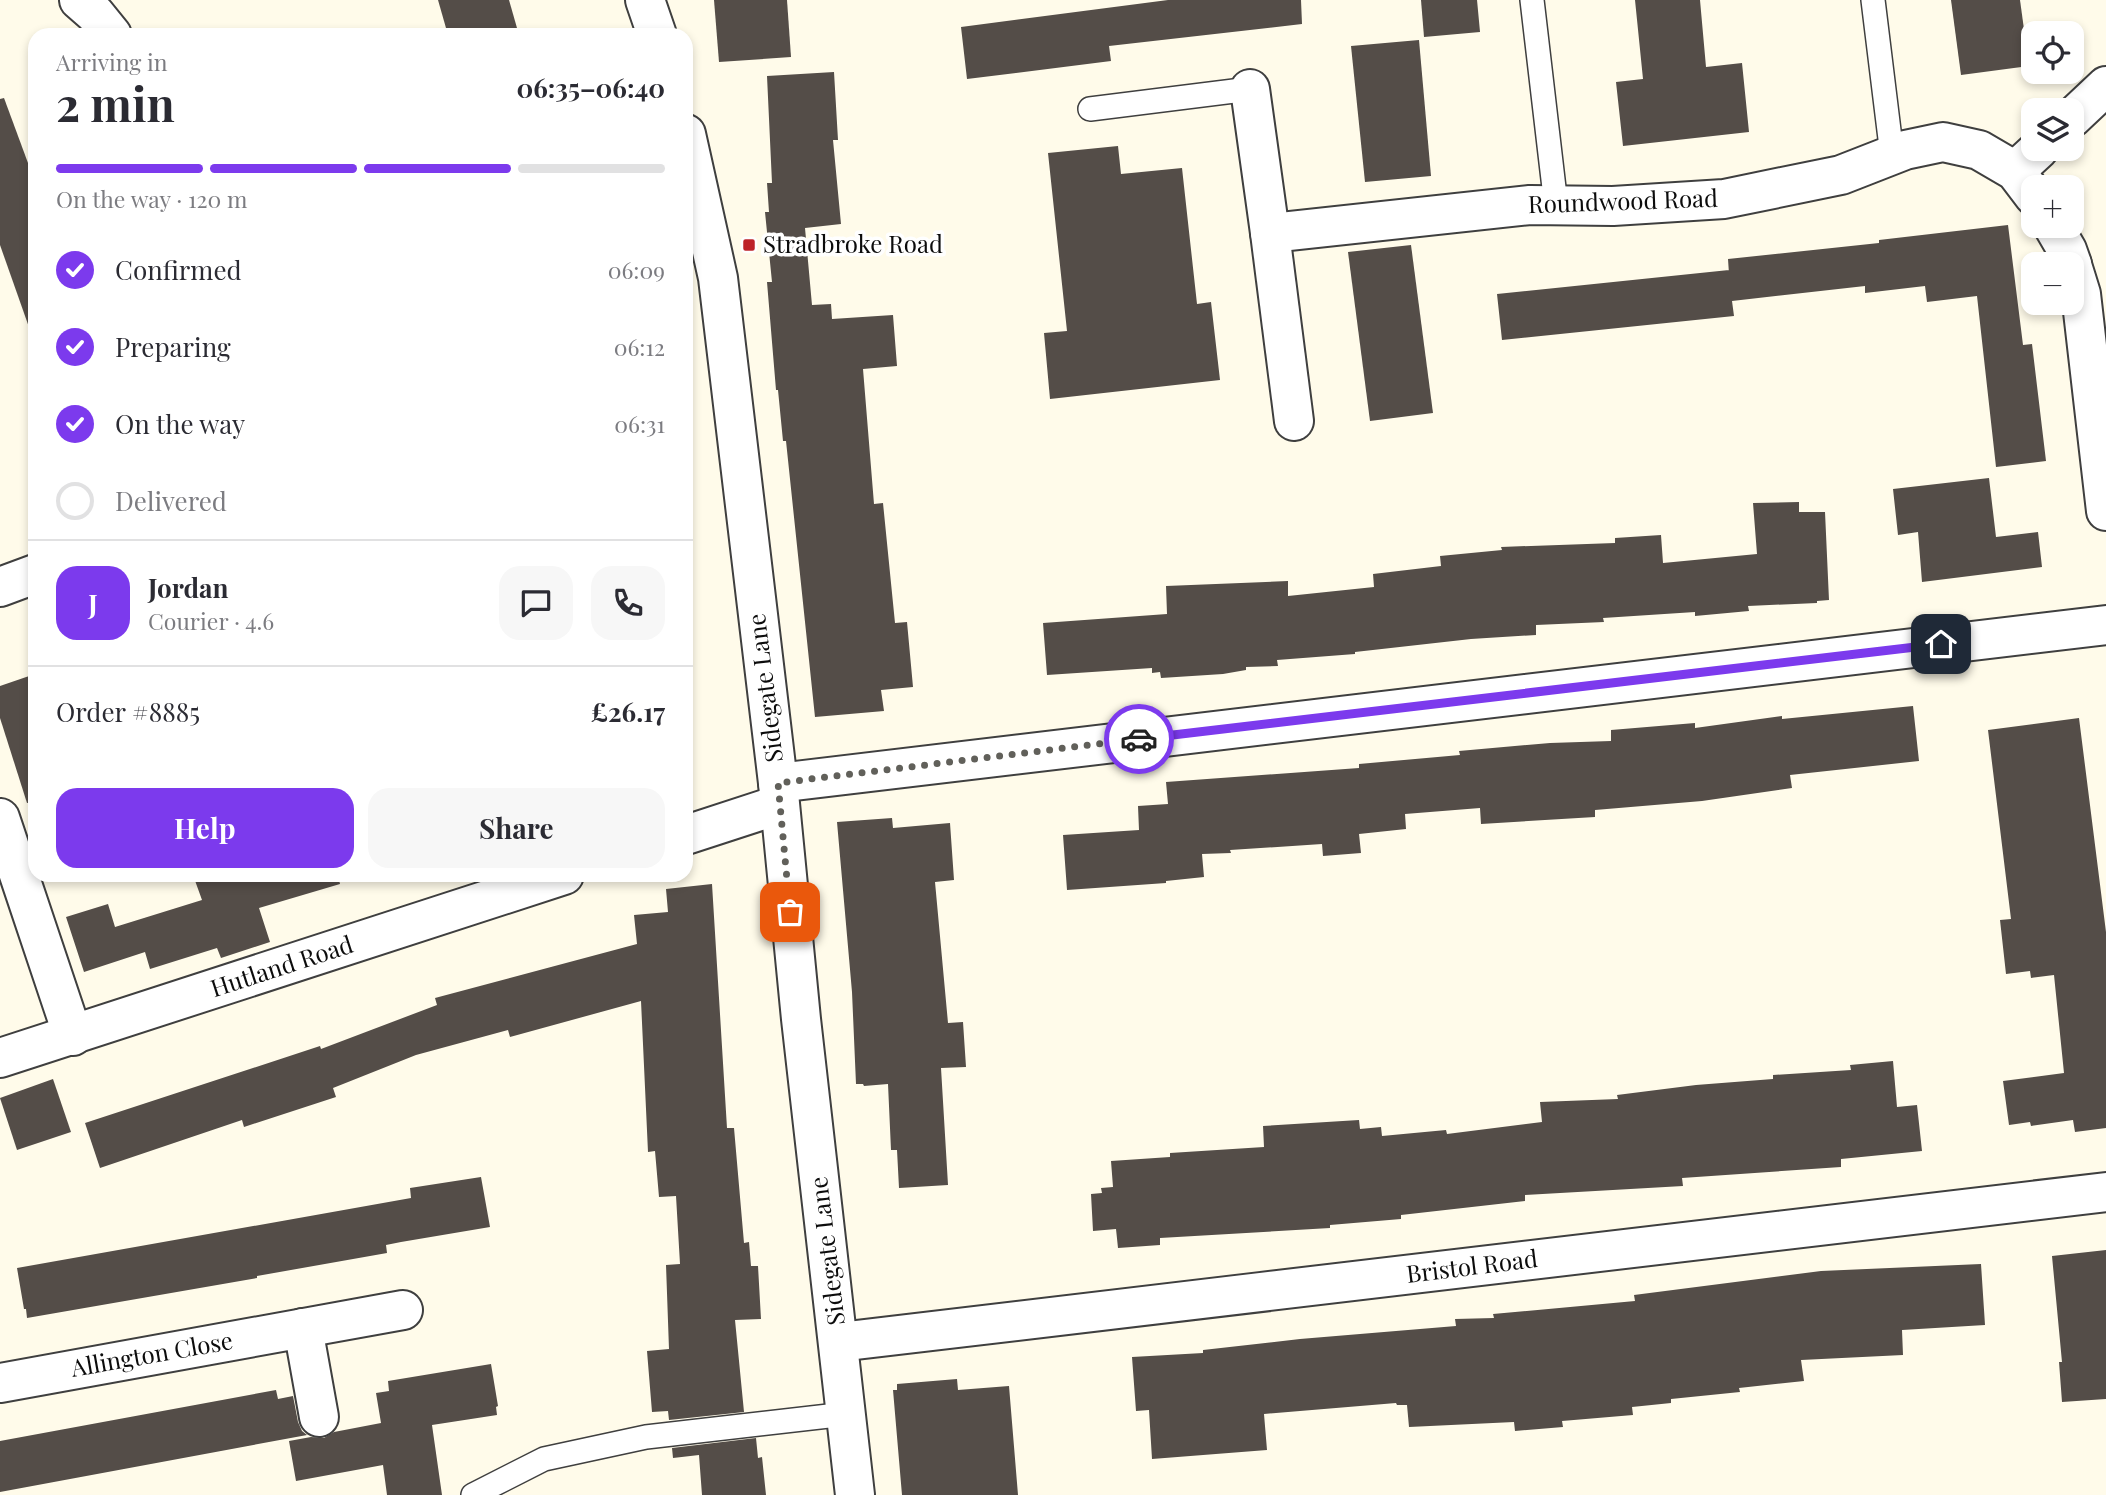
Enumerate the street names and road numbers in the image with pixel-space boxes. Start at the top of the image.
street label: Roundwood Road [1527,181,1718,219]
street label: Sidegate Lane [739,612,789,764]
street label: Hutland Road [206,927,357,1003]
street label: Sidegate Lane [801,1175,851,1327]
street label: Bristol Road [1404,1241,1539,1289]
street label: Allington Close [67,1323,235,1383]

